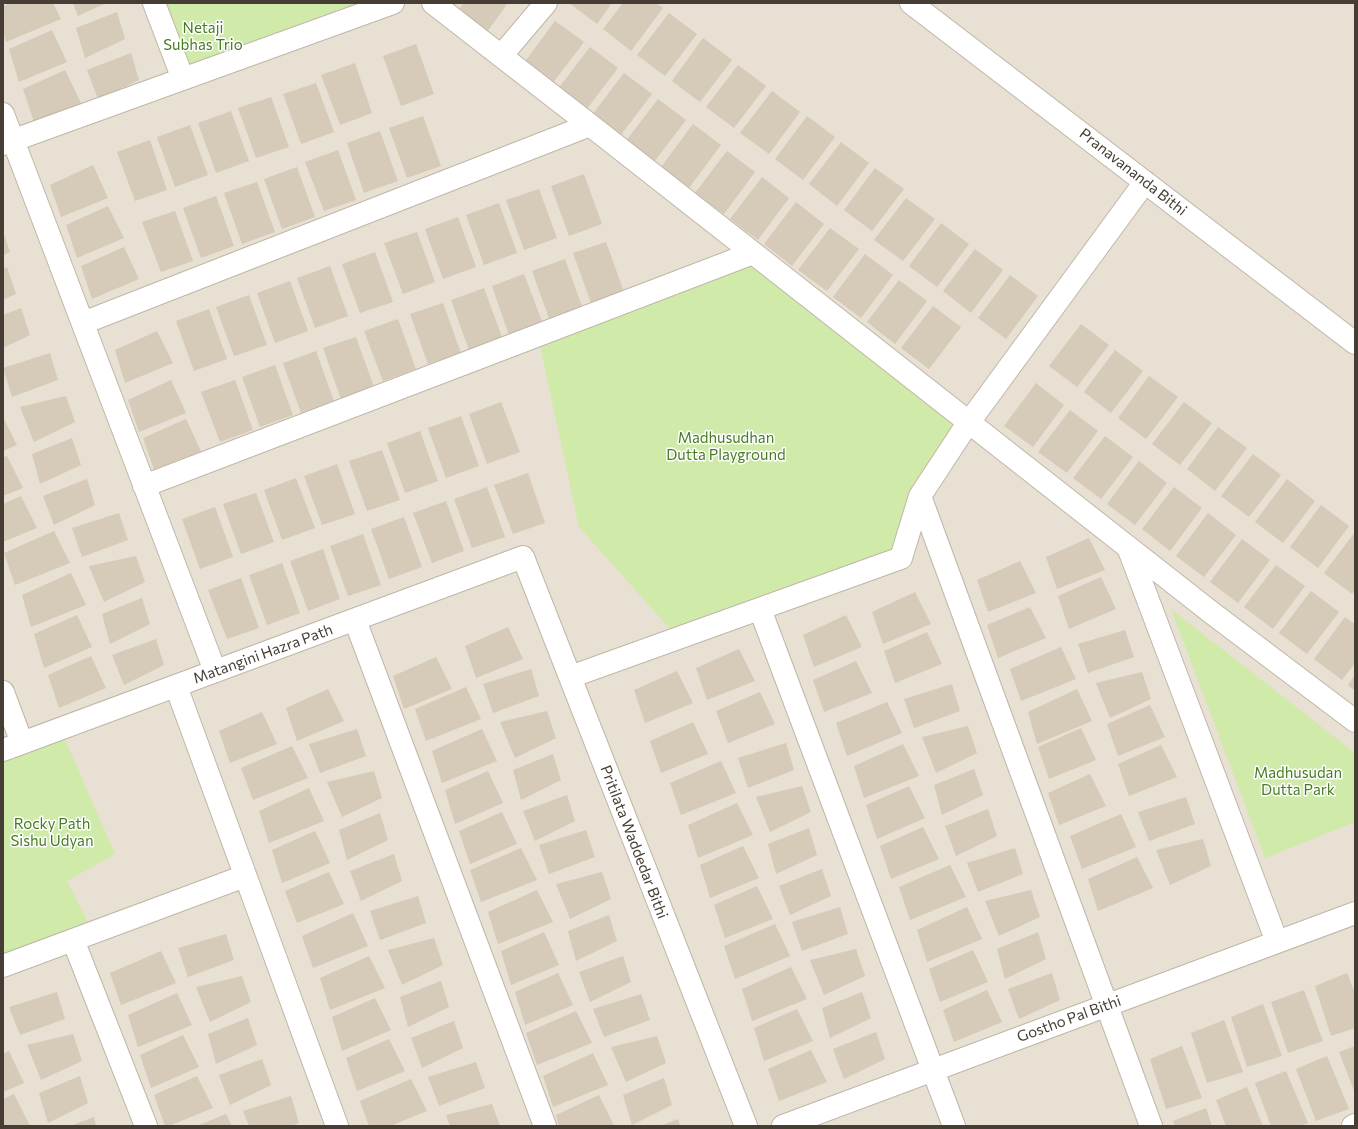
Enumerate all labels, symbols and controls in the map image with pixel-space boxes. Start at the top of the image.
park label: Netaji Subhas Trio [163,19,243,54]
street label: Pranavananda Bithi [1076,124,1190,220]
park label: Madhusudhan Dutta Playground [666,429,786,464]
street label: Matangini Hazra Path [191,620,335,688]
street label: Pritilata Waddedar Bithi [596,763,672,921]
park label: Madhusudan Dutta Park [1254,764,1342,799]
park label: Rocky Path Sishu Udyan [11,815,93,850]
street label: Gostho Pal Bithi [1015,992,1123,1046]

